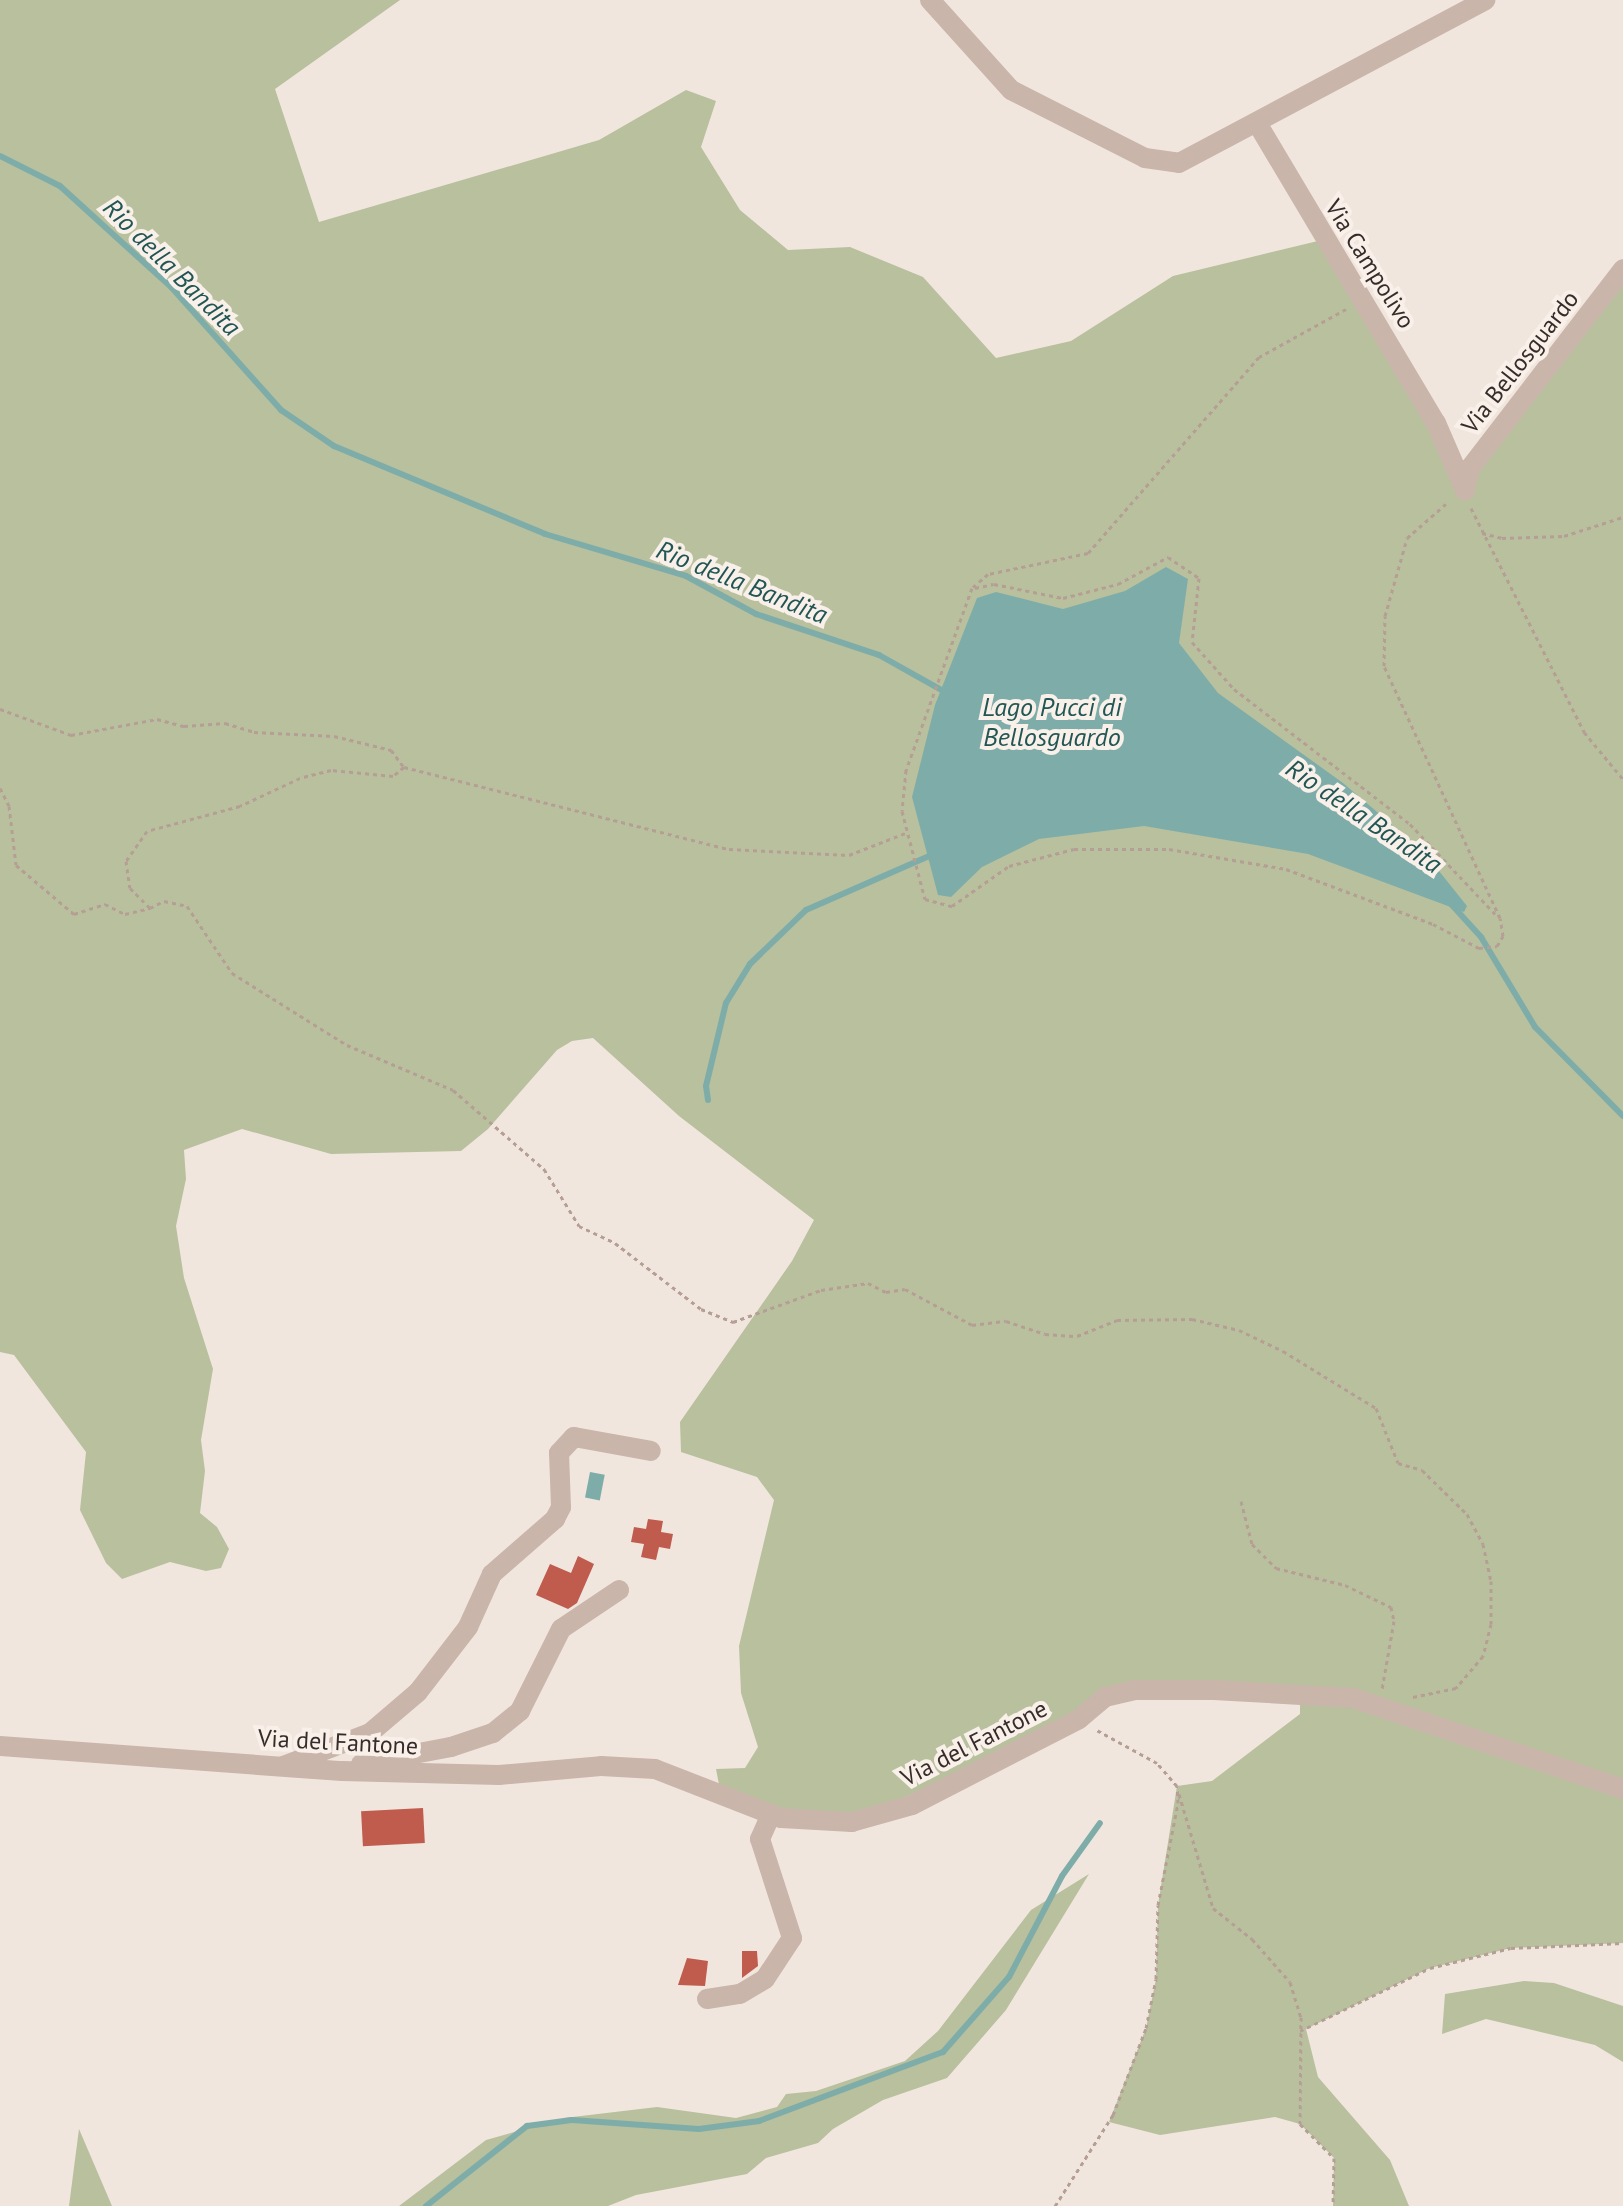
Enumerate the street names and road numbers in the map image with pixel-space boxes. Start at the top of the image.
street label: Via Campolivo [1319,194,1421,334]
street label: Via Bellosguardo [1455,285,1585,439]
street label: Via del Fantone [896,1694,1052,1792]
street label: Via del Fantone [257,1723,419,1761]

